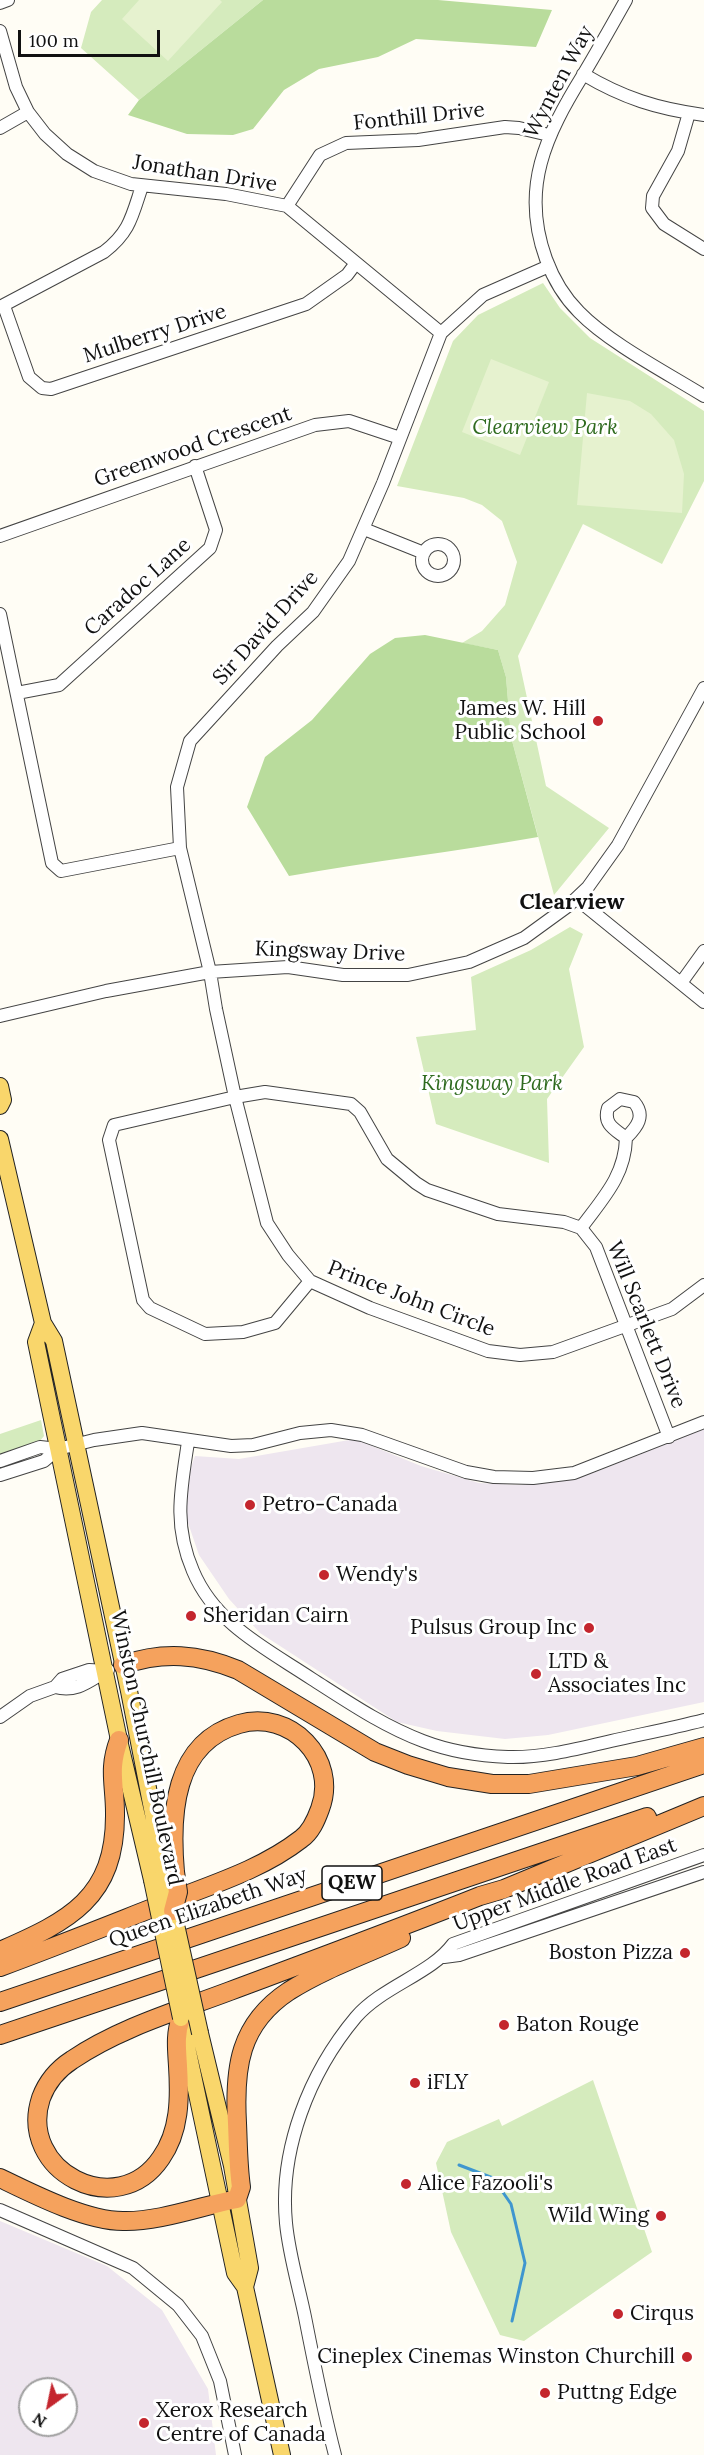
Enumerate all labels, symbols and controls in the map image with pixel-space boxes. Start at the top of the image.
scale bar [21,18,164,56]
street label: Wynten Way [519,21,599,143]
text: 100 m [29,29,79,52]
street label: Fonthill Drive [352,98,486,136]
street label: Jonathan Drive [131,150,279,198]
street label: Mulberry Drive [80,299,230,369]
street label: Greenwood Crescent [91,401,295,493]
park label: Clearview Park [472,415,618,441]
street label: Caradoc Lane [80,533,196,641]
street label: Sir David Drive [208,565,324,691]
place label: James W. Hill Public School [454,696,586,746]
marker: James W. Hill Public School [591,714,605,728]
district label: Clearview [520,890,624,916]
street label: Kingsway Drive [254,937,406,967]
park label: Kingsway Park [421,1071,563,1097]
street label: Will Scarlett Drive [601,1238,691,1412]
street label: Prince John Circle [324,1256,498,1342]
place label: Petro-Canada [262,1492,398,1518]
marker: Petro-Canada [243,1498,257,1512]
place label: Wendy's [336,1562,418,1588]
marker: Wendy's [317,1568,331,1582]
place label: Sheridan Cairn [203,1603,349,1629]
street label: Winston Churchill Boulevard [105,1608,187,1888]
marker: Sheridan Cairn [184,1609,198,1623]
place label: Pulsus Group Inc [410,1615,577,1641]
marker: Pulsus Group Inc [582,1621,596,1635]
place label: LTD & Associates Inc [548,1649,686,1699]
marker: LTD & Associates Inc [529,1667,543,1681]
street label: Upper Middle Road East [450,1833,680,1937]
street label: Queen Elizabeth Way [106,1862,310,1954]
road number: QEW [322,1866,382,1900]
place label: Boston Pizza [548,1940,673,1966]
marker: Boston Pizza [678,1946,692,1960]
place label: Baton Rouge [516,2012,639,2038]
marker: Baton Rouge [497,2018,511,2032]
place label: iFLY [427,2070,468,2096]
marker: iFLY [408,2076,422,2090]
place label: Alice Fazooli's [418,2171,553,2197]
marker: Alice Fazooli's [399,2177,413,2191]
place label: Wild Wing [548,2203,649,2229]
marker: Wild Wing [654,2209,668,2223]
place label: Cirqus [630,2301,694,2327]
marker: Cirqus [611,2307,625,2321]
place label: Cineplex Cinemas Winston Churchill [317,2344,675,2370]
marker: Cineplex Cinemas Winston Churchill [680,2350,694,2364]
north arrow [18,2377,78,2437]
place label: Puttng Edge [557,2380,677,2406]
marker: Puttng Edge [538,2386,552,2400]
place label: Xerox Research Centre of Canada [156,2398,326,2448]
text: N [29,2409,50,2432]
marker: Xerox Research Centre of Canada [137,2416,151,2430]

